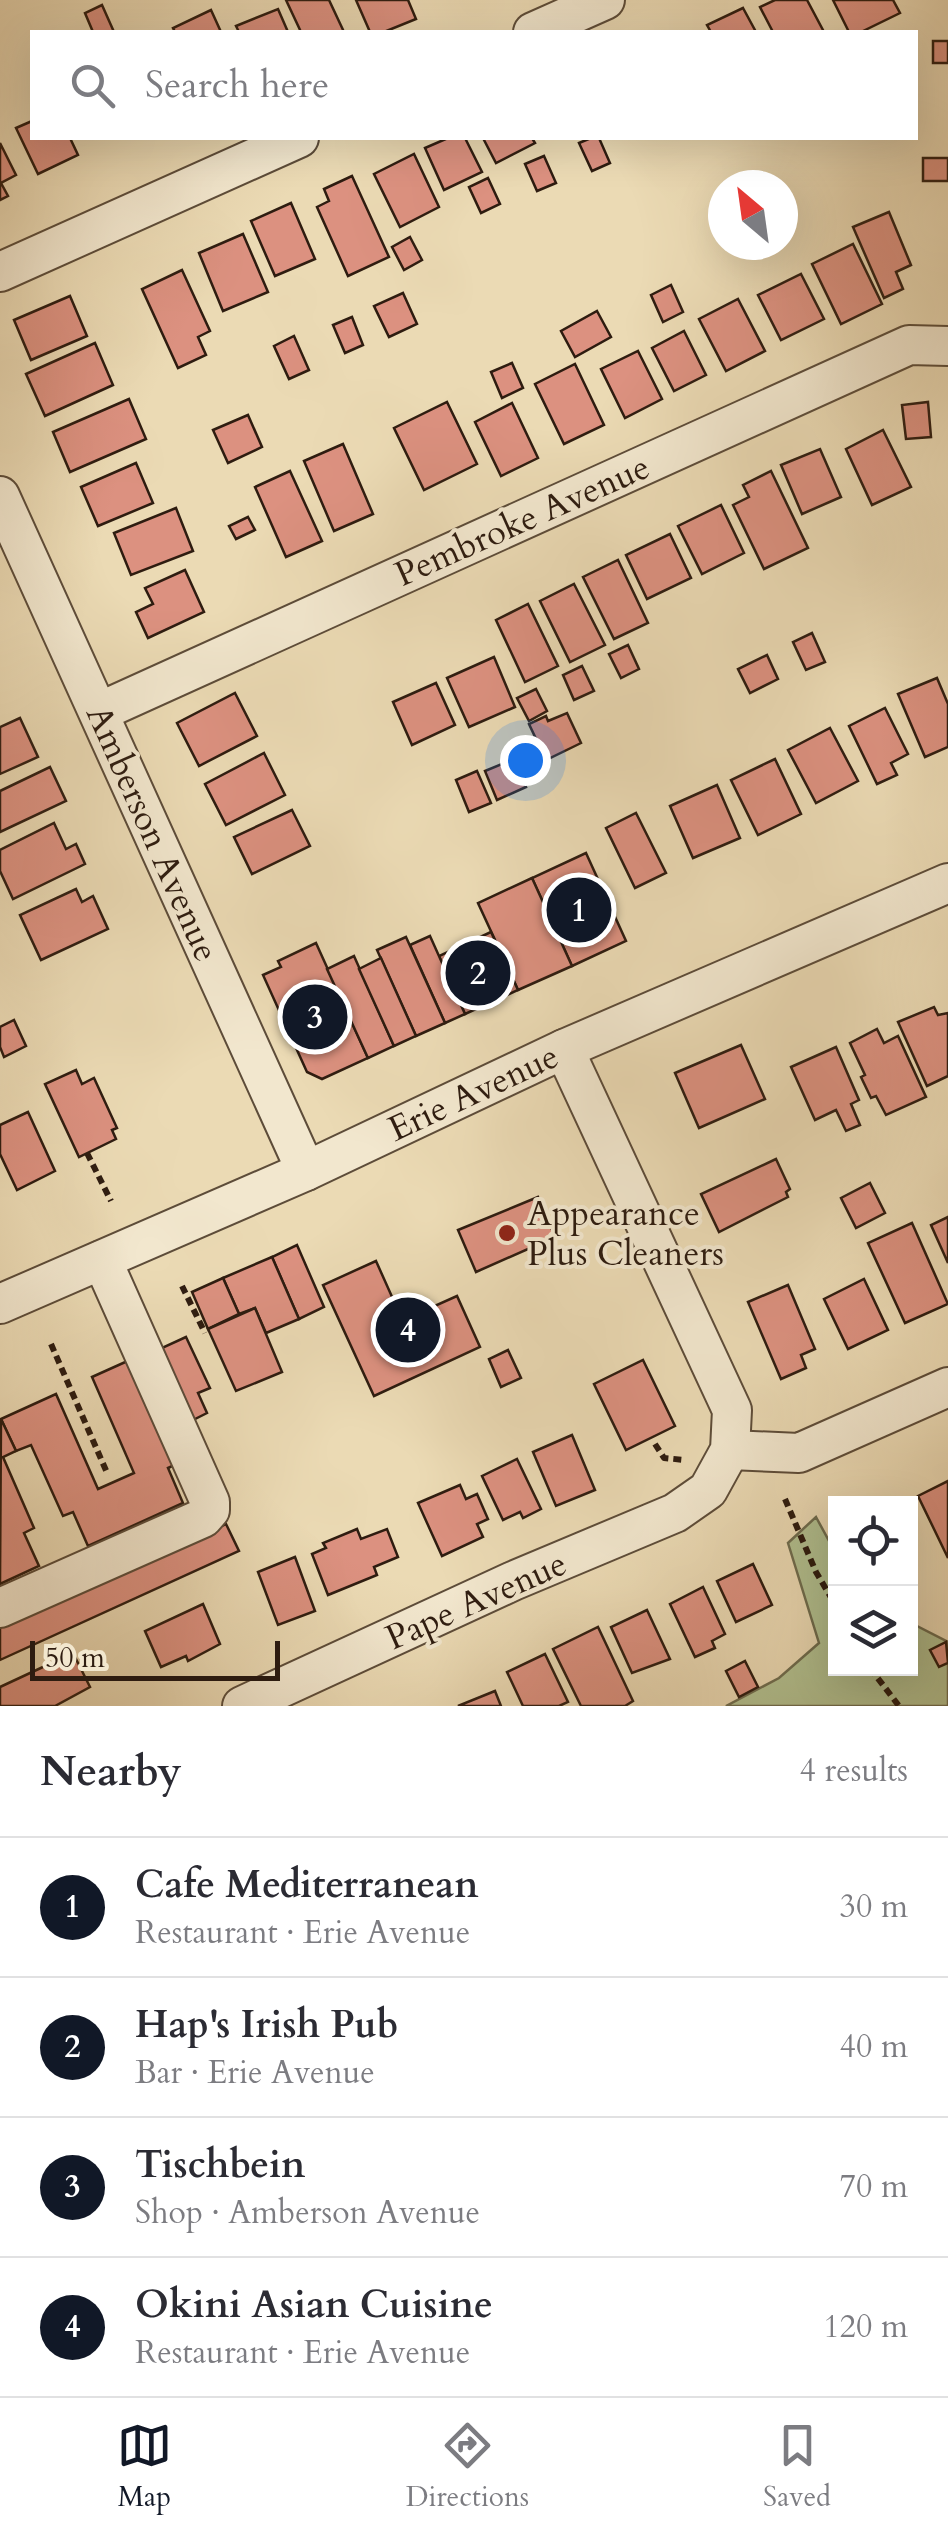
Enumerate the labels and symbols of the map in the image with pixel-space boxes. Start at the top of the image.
north arrow [708,170,798,260]
street label: Pembroke Avenue [387,443,657,599]
street label: Amberson Avenue [74,698,230,969]
your location [500,735,551,786]
pin: 1 [546,872,612,948]
pin: 2 [446,936,510,1010]
pin: 3 [282,980,348,1054]
street label: Erie Avenue [380,1032,566,1153]
place label: Appearance Plus Cleaners [527,1190,724,1278]
marker: Appearance Plus Cleaners [496,1222,518,1244]
pin: 4 [376,1292,440,1368]
street label: Pape Avenue [378,1540,574,1662]
scale bar [30,1636,280,1680]

